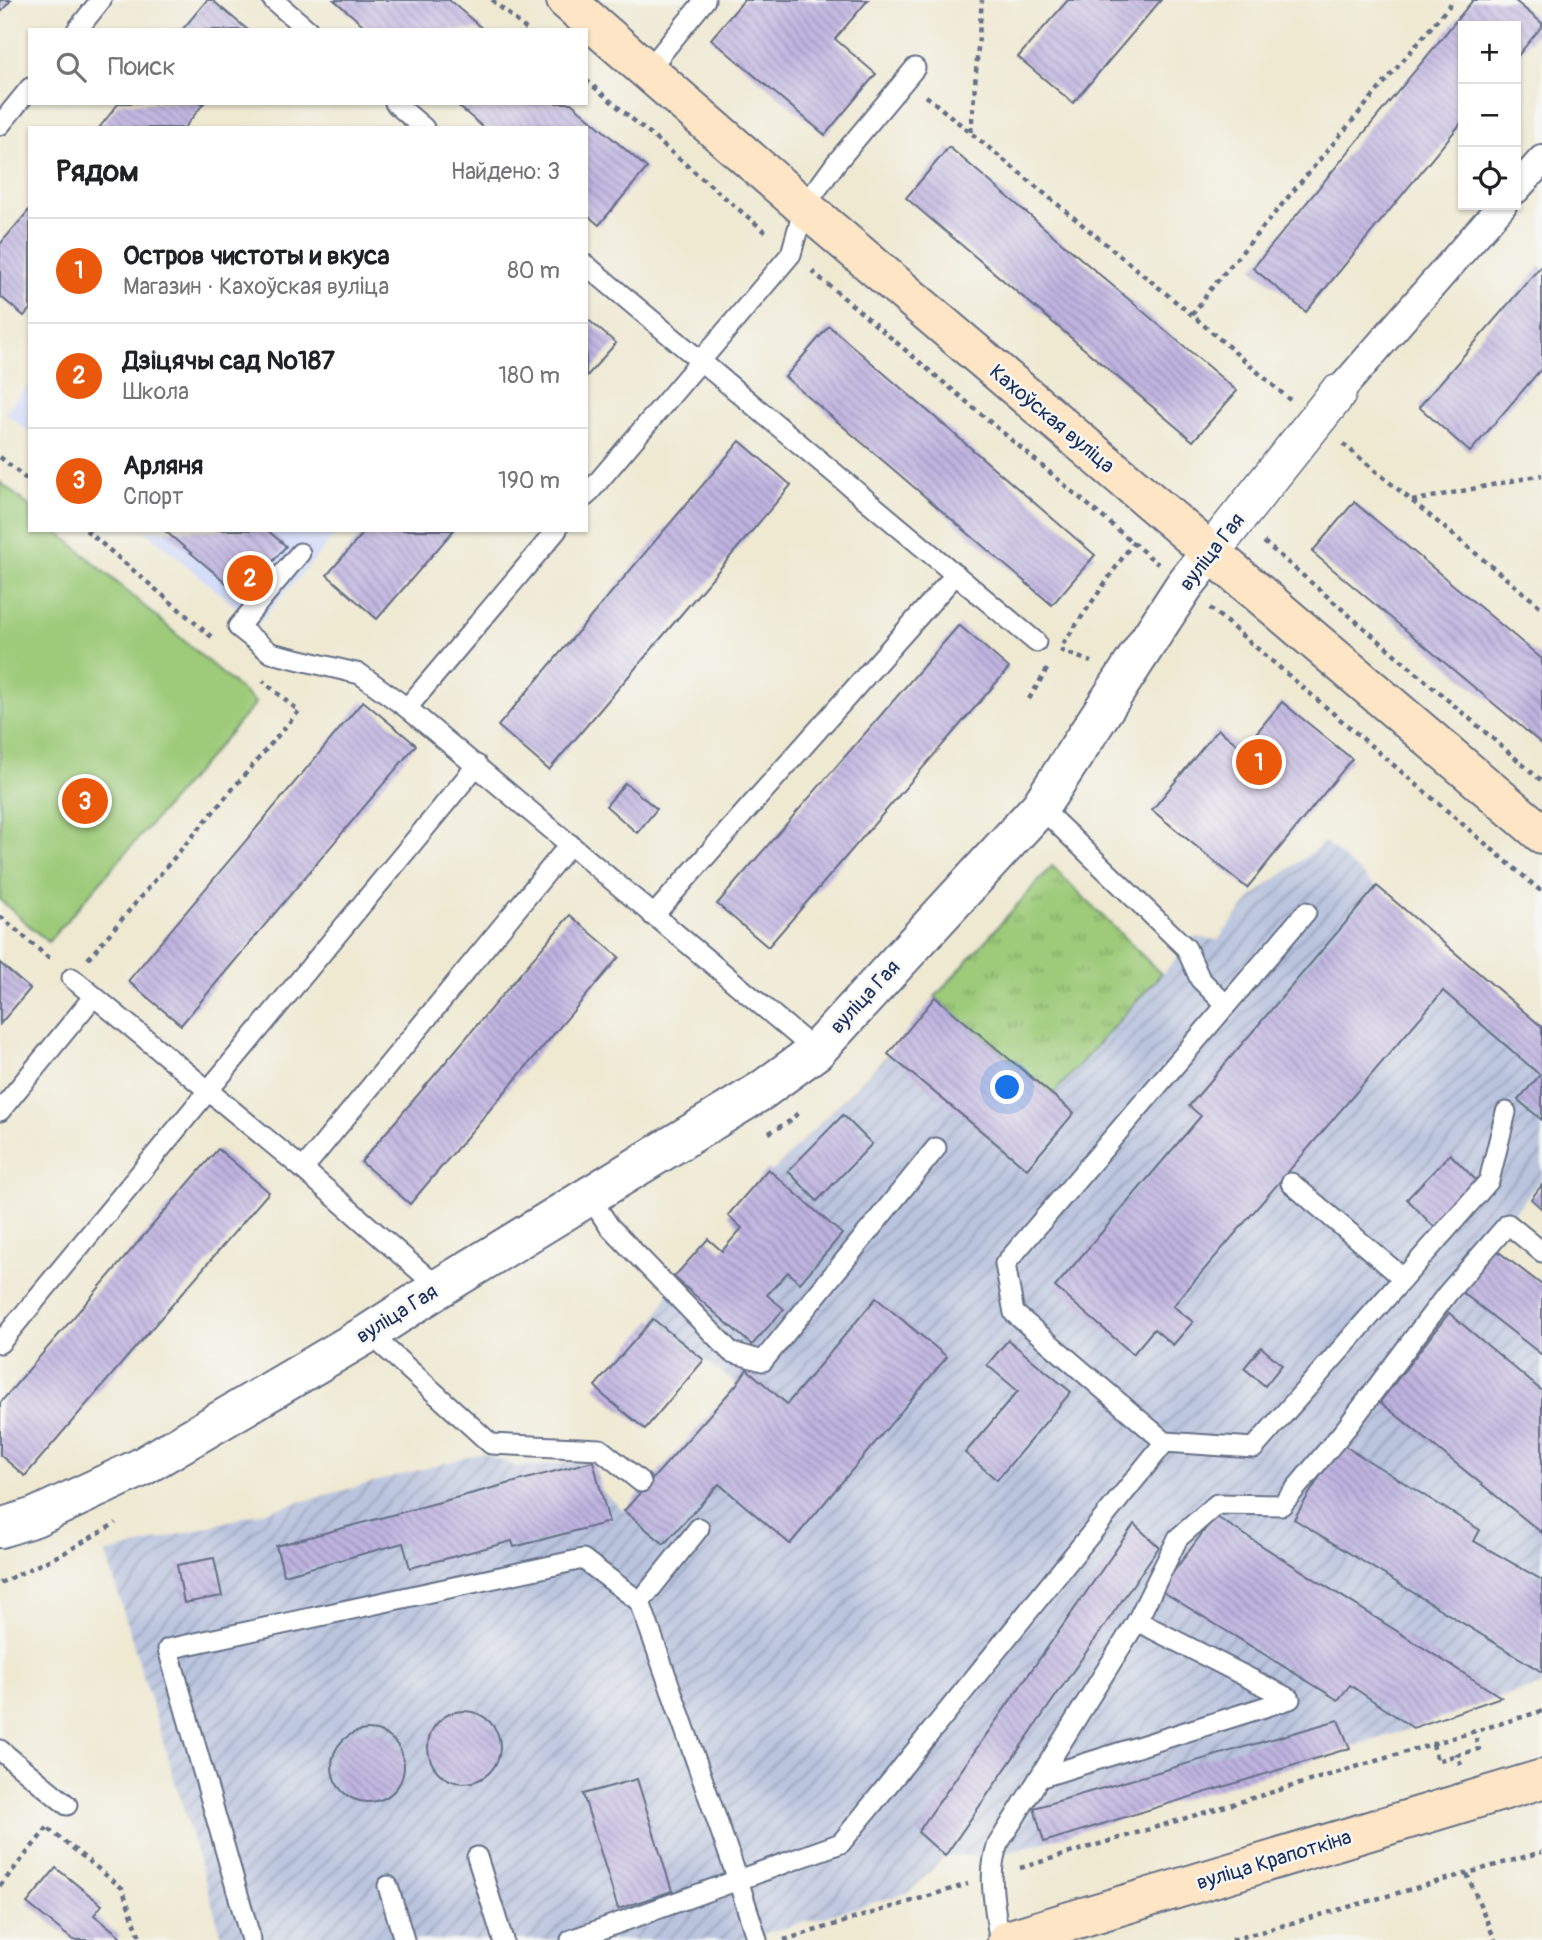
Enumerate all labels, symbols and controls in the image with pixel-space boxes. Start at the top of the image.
map controls [1458,21,1521,210]
button: + [1458,21,1521,84]
search box [28,28,588,105]
icon: search [52,48,90,86]
text: Поиск [108,51,176,83]
button: − [1458,84,1521,147]
button: locate [1458,147,1521,210]
text: Рядом [56,153,139,190]
text: Найдено: 3 [451,157,560,186]
text: Остров чистоты и вкуса [123,240,389,272]
text: 1 [75,256,84,285]
text: 80 m [507,256,560,285]
text: Магазин · Кахоўская вуліца [123,272,389,301]
text: Дзіцячы сад №187 [123,345,335,377]
street label: Кахоўская вуліца [984,359,1120,479]
text: 2 [73,361,85,390]
text: 180 m [498,361,560,390]
text: Школа [123,377,189,406]
text: Арляня [123,450,203,482]
text: 3 [73,466,85,495]
text: 190 m [498,466,560,495]
text: Спорт [123,482,184,511]
street label: вуліца Гая [1173,508,1251,596]
pin: 2 [227,552,273,604]
pin: 1 [1236,736,1282,788]
pin: 3 [62,775,108,827]
street label: вуліца Гая [824,954,906,1040]
your location [990,1070,1024,1104]
street label: вуліца Гая [351,1278,443,1350]
street label: вуліца Крапоткіна [1193,1824,1355,1896]

